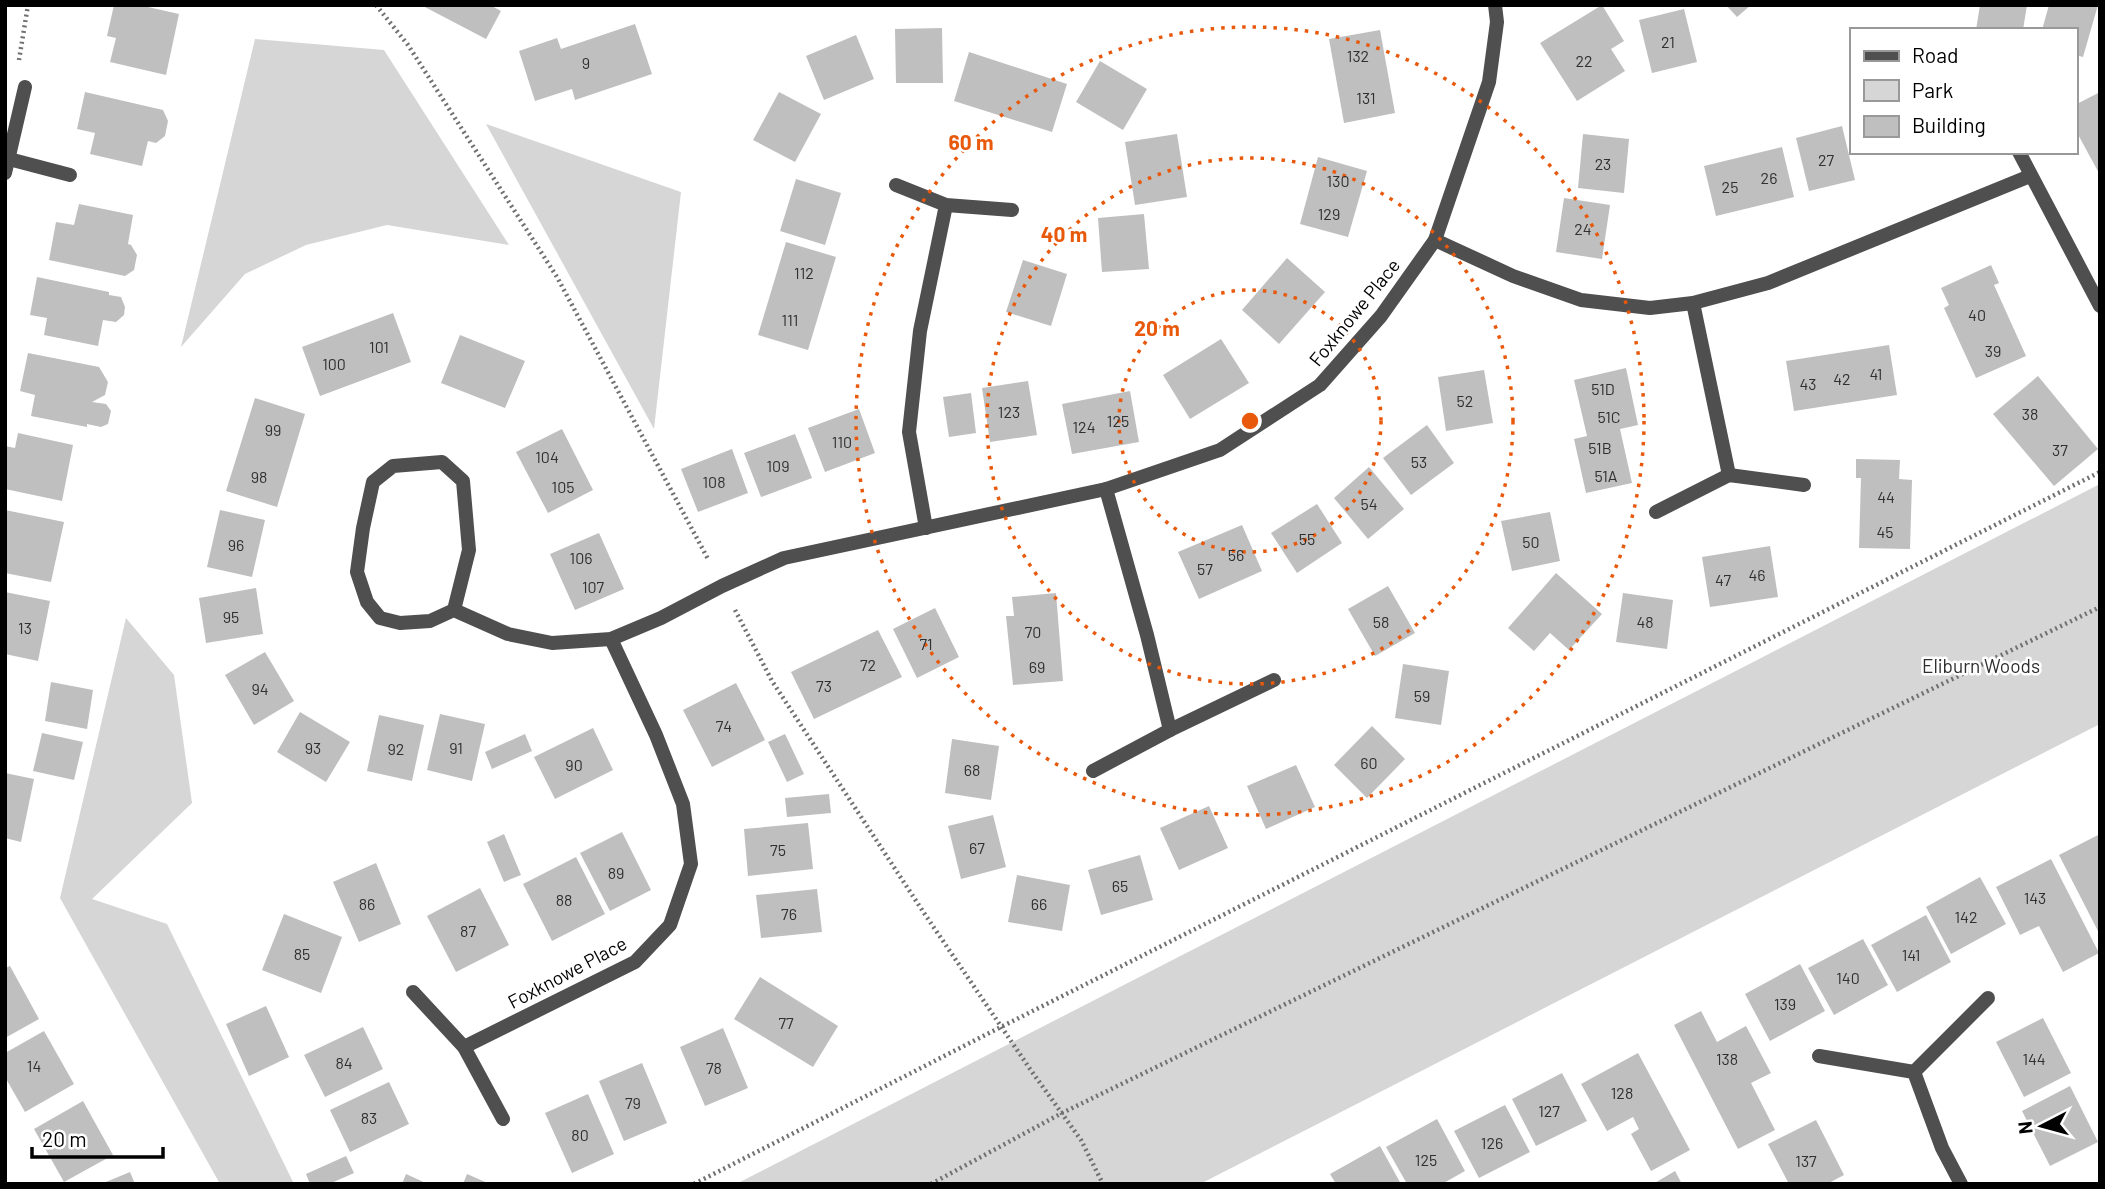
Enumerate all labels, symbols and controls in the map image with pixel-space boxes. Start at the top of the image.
legend [1850,28,2077,154]
house number: 21 [1661,32,1675,51]
text: Road [1912,42,1958,67]
house number: 132 [1347,46,1369,65]
house number: 22 [1575,51,1593,70]
house number: 9 [582,53,590,72]
text: Park [1912,77,1953,102]
house number: 131 [1356,88,1376,107]
text: Building [1912,112,1986,137]
text: 60 m [949,129,993,154]
house number: 27 [1818,150,1834,169]
house number: 23 [1595,154,1611,173]
house number: 26 [1761,168,1777,187]
house number: 130 [1327,171,1349,190]
house number: 25 [1722,177,1738,196]
house number: 129 [1318,204,1340,223]
house number: 24 [1574,219,1592,238]
text: 40 m [1041,221,1087,246]
street label: Foxknowe Place [1304,254,1404,370]
house number: 112 [794,263,814,282]
house number: 40 [1968,305,1986,324]
house number: 111 [782,310,798,329]
text: 20 m [1134,315,1180,340]
house number: 101 [369,337,389,356]
house number: 39 [1985,341,2001,360]
house number: 100 [322,354,346,373]
house number: 41 [1870,364,1882,383]
house number: 42 [1833,369,1851,388]
house number: 43 [1799,374,1817,393]
house number: 51D [1591,379,1615,398]
house number: 52 [1457,391,1473,410]
house number: 123 [998,402,1020,421]
house number: 38 [2022,404,2038,423]
house number: 51C [1597,407,1621,426]
centre of rings [1238,409,1262,433]
house number: 125 [1107,411,1129,430]
house number: 124 [1073,417,1096,436]
house number: 99 [265,420,281,439]
house number: 110 [832,432,852,451]
house number: 51B [1588,438,1612,457]
house number: 37 [2052,440,2068,459]
house number: 104 [535,447,559,466]
house number: 53 [1411,452,1427,471]
house number: 109 [767,456,789,475]
house number: 51A [1594,466,1618,485]
house number: 98 [251,467,267,486]
house number: 108 [703,472,725,491]
house number: 105 [552,477,574,496]
house number: 44 [1877,487,1895,506]
house number: 54 [1360,494,1378,513]
house number: 45 [1876,522,1894,541]
house number: 55 [1299,529,1315,548]
house number: 50 [1522,532,1540,551]
house number: 96 [228,535,244,554]
house number: 56 [1228,545,1244,564]
house number: 106 [570,548,592,567]
house number: 57 [1197,559,1213,578]
house number: 46 [1748,565,1766,584]
house number: 47 [1715,570,1731,589]
house number: 107 [582,577,605,596]
house number: 95 [223,607,239,626]
house number: 58 [1373,612,1389,631]
house number: 48 [1636,612,1654,631]
house number: 13 [18,618,32,637]
house number: 70 [1025,622,1041,641]
house number: 71 [919,634,933,653]
park label: Eliburn Woods [1922,654,2040,677]
house number: 72 [860,655,876,674]
house number: 69 [1029,657,1045,676]
house number: 73 [816,676,832,695]
house number: 94 [251,679,269,698]
house number: 59 [1414,686,1430,705]
house number: 74 [716,716,732,735]
house number: 93 [305,738,321,757]
house number: 91 [449,738,463,757]
house number: 92 [388,739,404,758]
house number: 60 [1360,753,1378,772]
house number: 90 [565,755,583,774]
house number: 68 [964,760,980,779]
house number: 67 [969,838,985,857]
house number: 75 [770,840,786,859]
house number: 89 [608,863,624,882]
house number: 65 [1112,876,1128,895]
house number: 143 [2024,888,2046,907]
house number: 88 [556,890,572,909]
house number: 86 [359,894,375,913]
house number: 66 [1031,894,1047,913]
house number: 76 [781,904,797,923]
house number: 142 [1955,907,1978,926]
house number: 87 [460,921,476,940]
street label: Foxknowe Place [504,931,630,1013]
house number: 85 [294,944,310,963]
house number: 141 [1902,945,1920,964]
house number: 140 [1836,968,1860,987]
house number: 139 [1774,994,1796,1013]
house number: 77 [778,1013,794,1032]
house number: 138 [1716,1049,1738,1068]
house number: 144 [2022,1049,2046,1068]
house number: 84 [335,1053,353,1072]
house number: 14 [27,1056,41,1075]
house number: 78 [706,1058,722,1077]
house number: 128 [1611,1083,1633,1102]
north arrow [2007,1091,2077,1161]
house number: 79 [625,1093,641,1112]
house number: 127 [1538,1101,1560,1120]
house number: 83 [361,1108,377,1127]
scale bar [32,1116,163,1160]
text: N [2012,1120,2037,1135]
house number: 80 [571,1125,589,1144]
text: 20 m [42,1126,87,1151]
house number: 126 [1481,1133,1503,1152]
house number: 125 [1415,1150,1437,1169]
house number: 137 [1795,1151,1817,1170]

